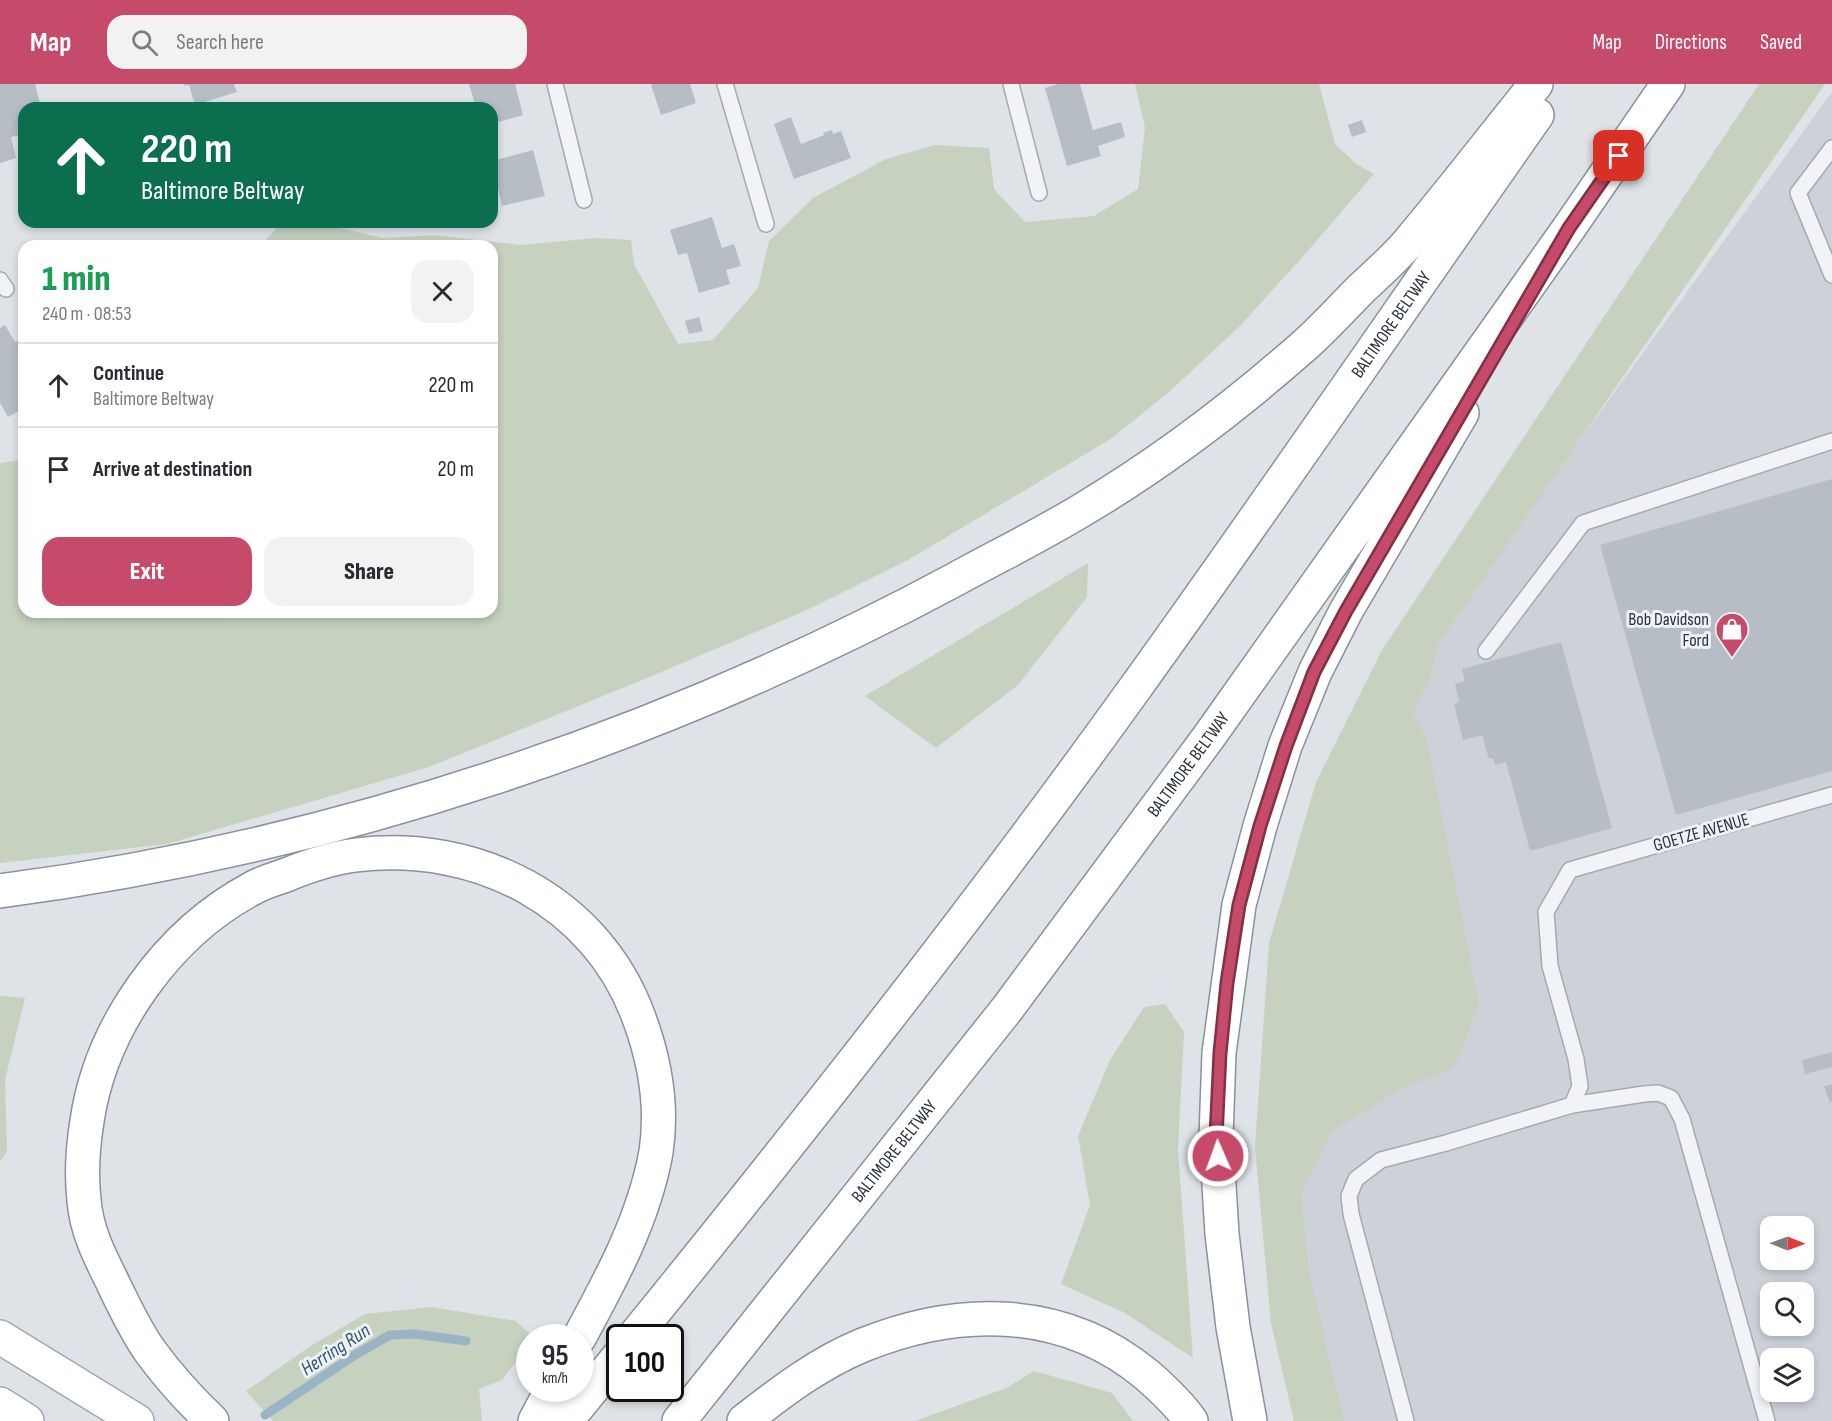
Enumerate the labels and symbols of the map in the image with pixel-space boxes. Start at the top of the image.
pin [1593,130,1644,181]
street label: BALTIMORE BELTWAY [1347,267,1436,382]
place label: Bob Davidson Ford [1628,609,1709,651]
shop icon: Bob Davidson Ford [1714,611,1750,658]
street label: BALTIMORE BELTWAY [1143,708,1234,821]
street label: GOETZE AVENUE [1651,809,1751,856]
street label: BALTIMORE BELTWAY [847,1096,942,1207]
position arrow [1186,1124,1250,1188]
north arrow [1760,1216,1814,1270]
water label: Herring Run [296,1319,375,1381]
speed limit sign: 100 [606,1324,684,1402]

